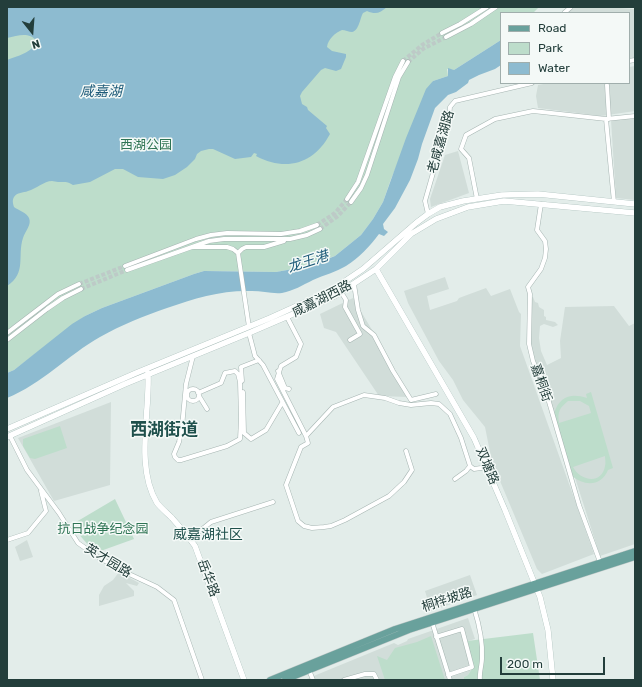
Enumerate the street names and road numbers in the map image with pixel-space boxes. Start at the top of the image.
street label: 老咸嘉湖路 [425,109,457,175]
street label: 咸嘉湖西路 [290,277,354,321]
street label: 嘉桐街 [527,362,555,404]
street label: 双塘路 [472,445,502,487]
street label: 英才园路 [82,541,134,581]
street label: 岳华路 [194,557,222,599]
street label: 桐梓坡路 [420,585,474,615]

